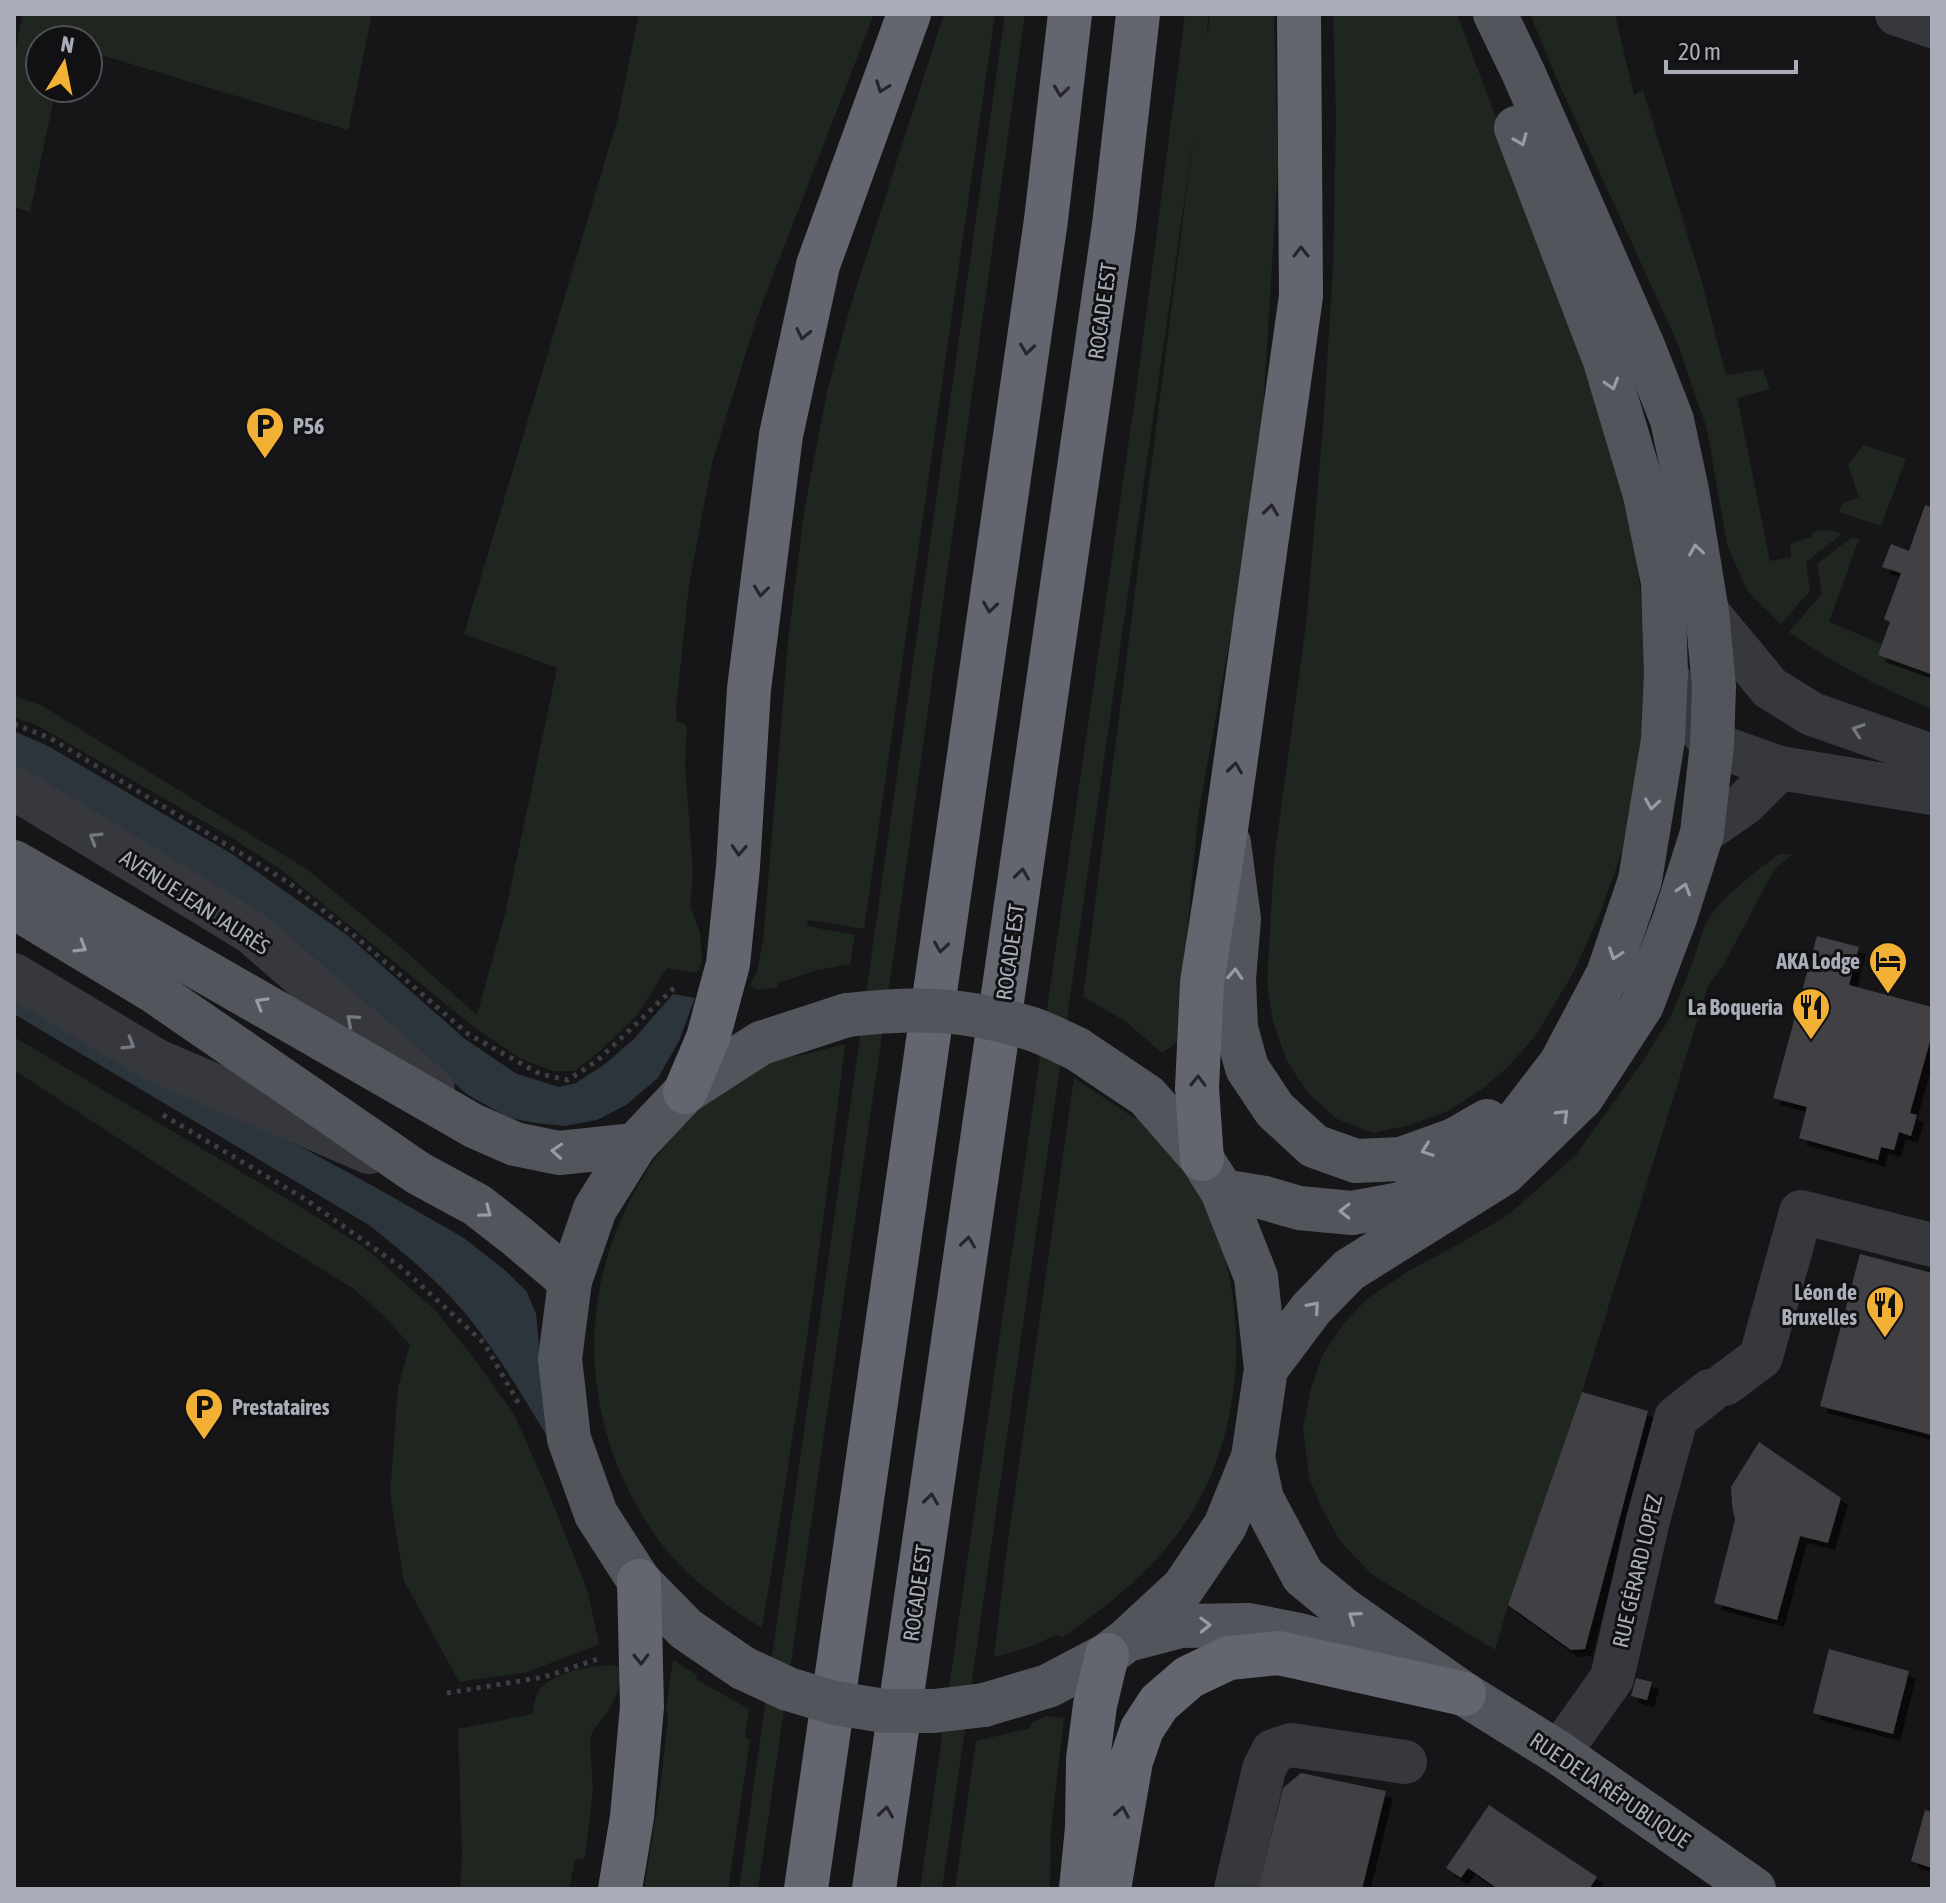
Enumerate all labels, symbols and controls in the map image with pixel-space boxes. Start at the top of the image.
north arrow [24,24,104,104]
scale bar [1666,24,1796,74]
text: N [59,30,76,58]
text: 20 m [1678,38,1721,65]
one-way arrow [875,80,892,94]
one-way arrow [1053,85,1070,98]
one-way arrow [1511,132,1528,146]
one-way arrow [1292,245,1310,258]
street label: ROCADE EST [1082,261,1122,361]
one-way arrow [795,327,812,341]
one-way arrow [1019,342,1036,356]
one-way arrow [1603,376,1619,390]
parking icon: P56 [244,405,286,460]
place label: P56 [293,413,324,439]
one-way arrow [1262,503,1279,517]
one-way arrow [1688,543,1705,557]
one-way arrow [753,584,770,598]
one-way arrow [982,600,999,613]
one-way arrow [1852,723,1866,739]
one-way arrow [1226,761,1243,774]
one-way arrow [1645,797,1662,811]
one-way arrow [89,832,104,848]
street label: AVENUE JEAN JAURÈS [116,844,274,960]
one-way arrow [731,844,748,857]
one-way arrow [1013,867,1030,881]
one-way arrow [1675,883,1691,897]
street label: ROCADE EST [990,902,1030,1002]
one-way arrow [72,937,87,953]
one-way arrow [933,940,950,954]
hotel icon: AKA Lodge [1867,940,1909,995]
one-way arrow [1609,946,1625,960]
place label: AKA Lodge [1775,948,1860,974]
one-way arrow [1226,967,1243,980]
restaurant icon: La Boqueria [1790,986,1832,1041]
place label: La Boqueria [1688,994,1783,1020]
one-way arrow [255,997,270,1013]
one-way arrow [346,1015,361,1030]
one-way arrow [120,1034,135,1050]
one-way arrow [1189,1074,1206,1087]
one-way arrow [1554,1110,1568,1125]
one-way arrow [1420,1140,1434,1157]
one-way arrow [551,1143,564,1160]
one-way arrow [477,1203,491,1217]
one-way arrow [1338,1203,1351,1220]
one-way arrow [959,1235,976,1249]
place label: Léon de Bruxelles [1782,1279,1857,1330]
restaurant icon: Léon de Bruxelles [1864,1284,1906,1339]
one-way arrow [1304,1302,1319,1317]
parking icon: Prestataires [183,1386,225,1441]
place label: Prestataires [232,1394,330,1420]
one-way arrow [922,1492,939,1506]
street label: RUE GÉRARD LOPEZ [1607,1492,1667,1650]
street label: ROCADE EST [897,1543,937,1643]
one-way arrow [1349,1612,1363,1627]
one-way arrow [1199,1617,1212,1634]
one-way arrow [632,1653,650,1666]
street label: RUE DE LA RÉPUBLIQUE [1525,1727,1695,1853]
one-way arrow [877,1805,894,1819]
one-way arrow [1113,1805,1130,1819]

